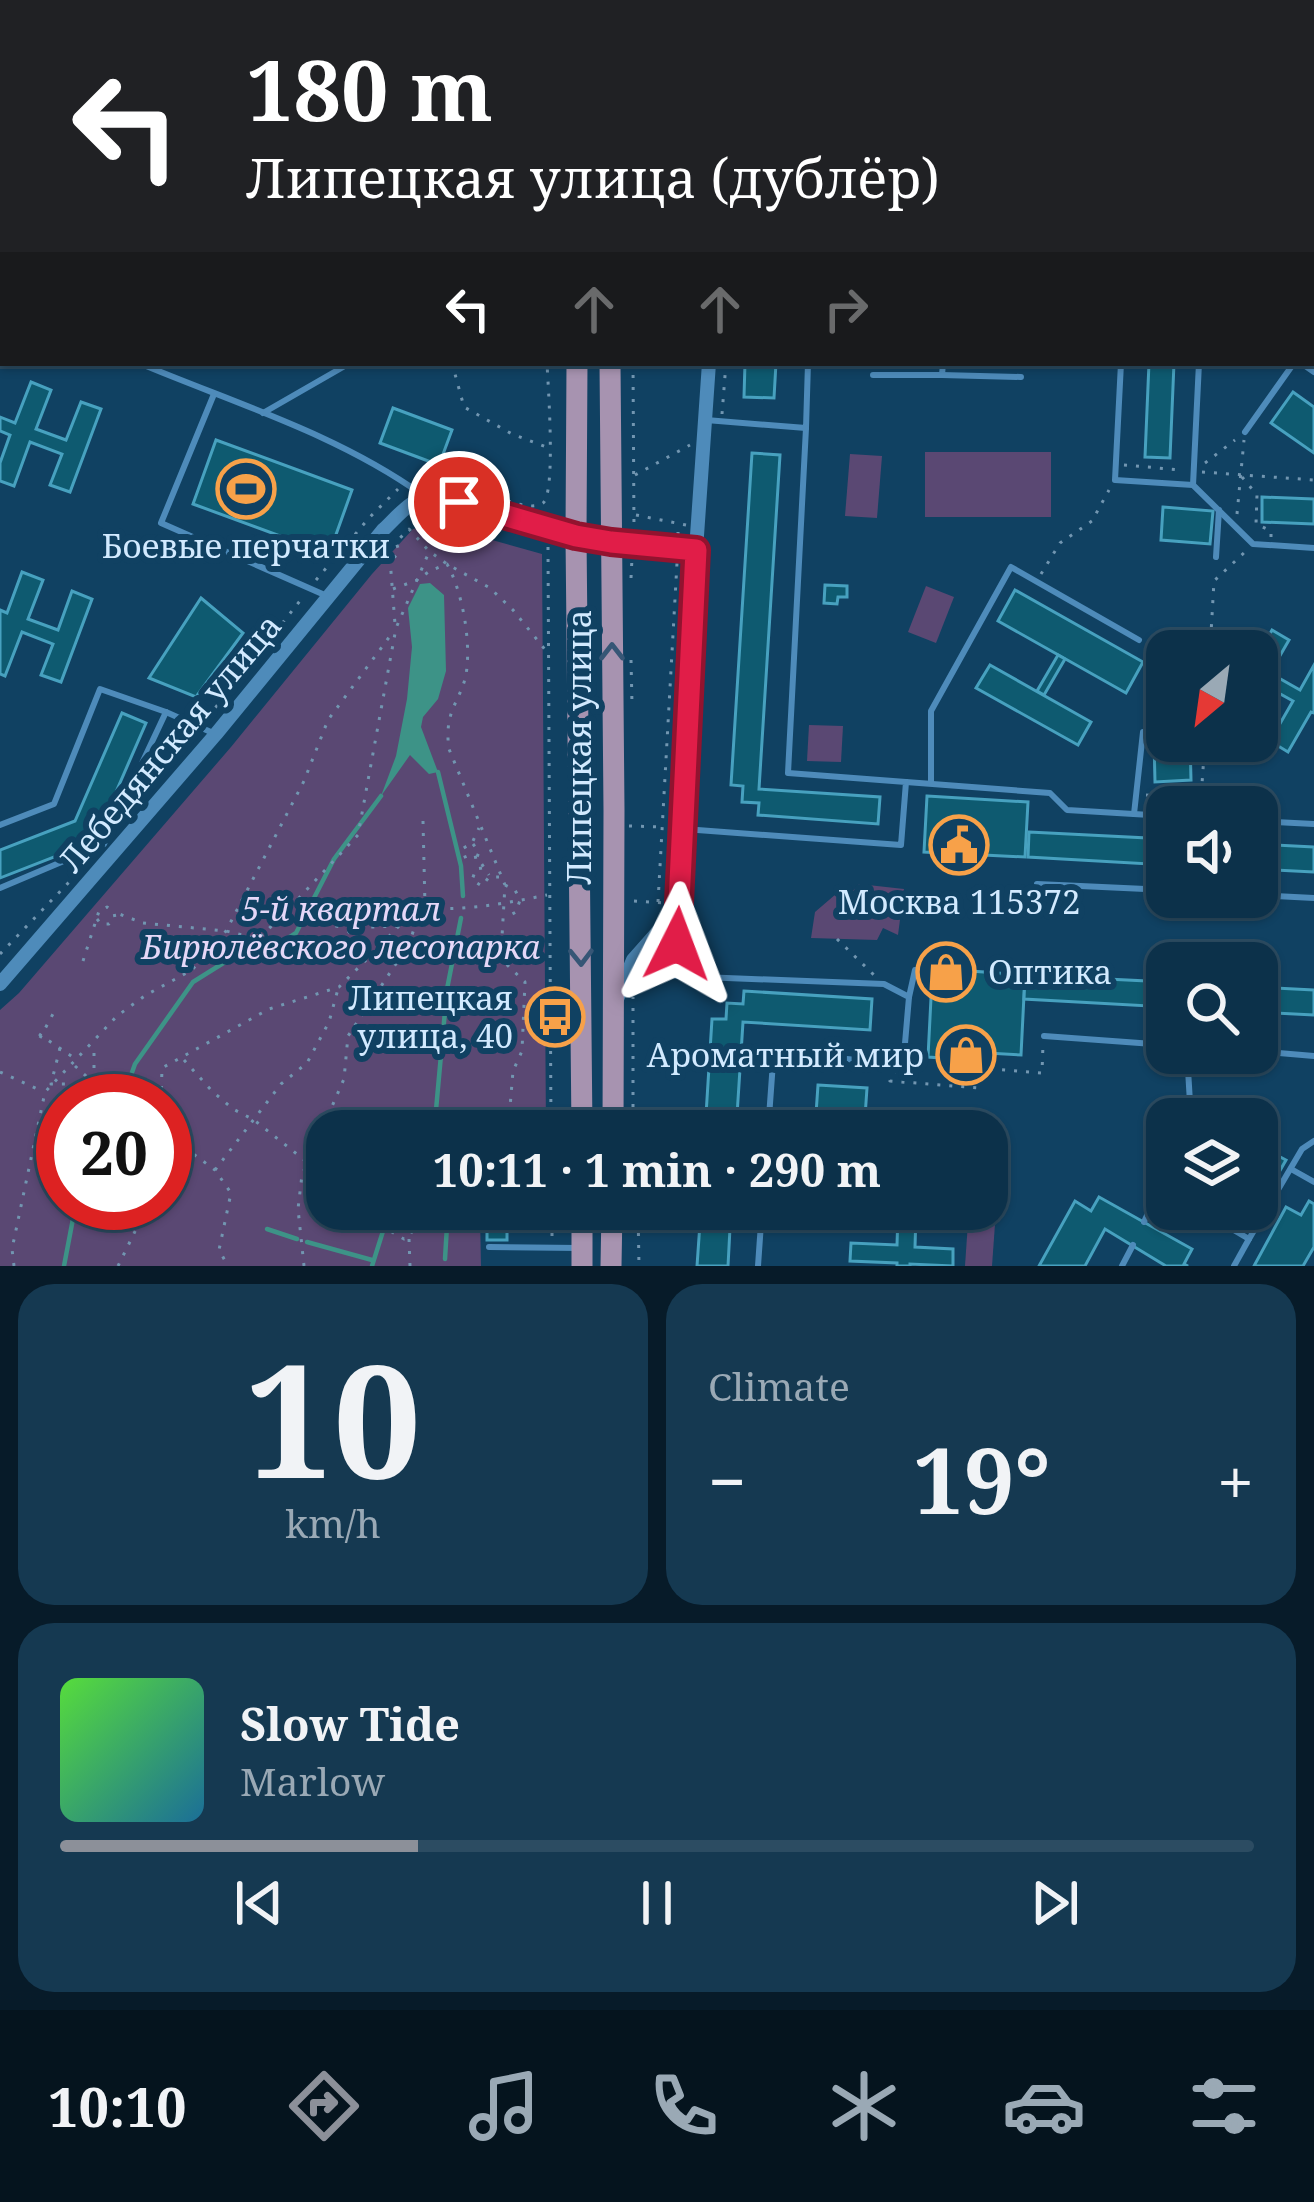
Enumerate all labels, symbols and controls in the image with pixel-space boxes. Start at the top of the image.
text: 180 m [246,31,493,146]
icon: left [48,48,204,204]
text: Липецкая улица (дублёр) [246,140,940,214]
icon: left [435,276,501,342]
icon: ahead [561,276,627,342]
icon: ahead [687,276,753,342]
icon: right [813,276,879,342]
pin [408,451,510,553]
sports icon: Боевые перчатки [215,458,277,520]
icon: arrive [426,469,492,535]
place label: Боевые перчатки [102,523,390,568]
street label: Лебедянская улица [48,604,291,881]
street label: Липецкая улица [556,609,601,885]
north arrow [1146,630,1278,762]
map controls [1146,630,1278,1230]
one-way arrow [599,642,625,660]
button: sound [1146,786,1278,918]
public building icon: Москва 115372 [928,814,990,876]
place label: Москва 115372 [838,879,1080,924]
position arrow [614,881,740,1007]
park label: 5-й квартал Бирюлёвского лесопарка [140,886,541,969]
shop icon: Оптика [915,941,977,1003]
button: search [1146,942,1278,1074]
one-way arrow [568,949,594,967]
place label: Оптика [988,949,1112,994]
place label: Липецкая улица, 40 [348,975,513,1058]
bus stop icon: Липецкая улица, 40 [524,986,586,1048]
shop icon: Ароматный мир [935,1024,997,1086]
place label: Ароматный мир [647,1032,924,1077]
speed limit sign: 20 [36,1074,192,1230]
button: layers [1146,1098,1278,1230]
text: 10:11 · 1 min · 290 m [433,1139,881,1200]
text: 10 [245,1311,421,1524]
text: Climate [708,1359,850,1412]
text: 19° [913,1418,1051,1540]
text: − [708,1435,746,1525]
text: + [1217,1435,1254,1525]
text: km/h [285,1496,381,1549]
text: Slow Tide [240,1693,460,1754]
text: Marlow [240,1754,385,1807]
icon: previous [226,1870,292,1936]
icon: pause [624,1870,690,1936]
icon: next [1022,1870,1088,1936]
icon: directions [282,2064,366,2148]
icon: music [462,2064,546,2148]
icon: phone [642,2064,726,2148]
icon: climate [822,2064,906,2148]
icon: car [1002,2064,1086,2148]
icon: filters [1182,2064,1266,2148]
text: 10:10 [48,2069,186,2143]

